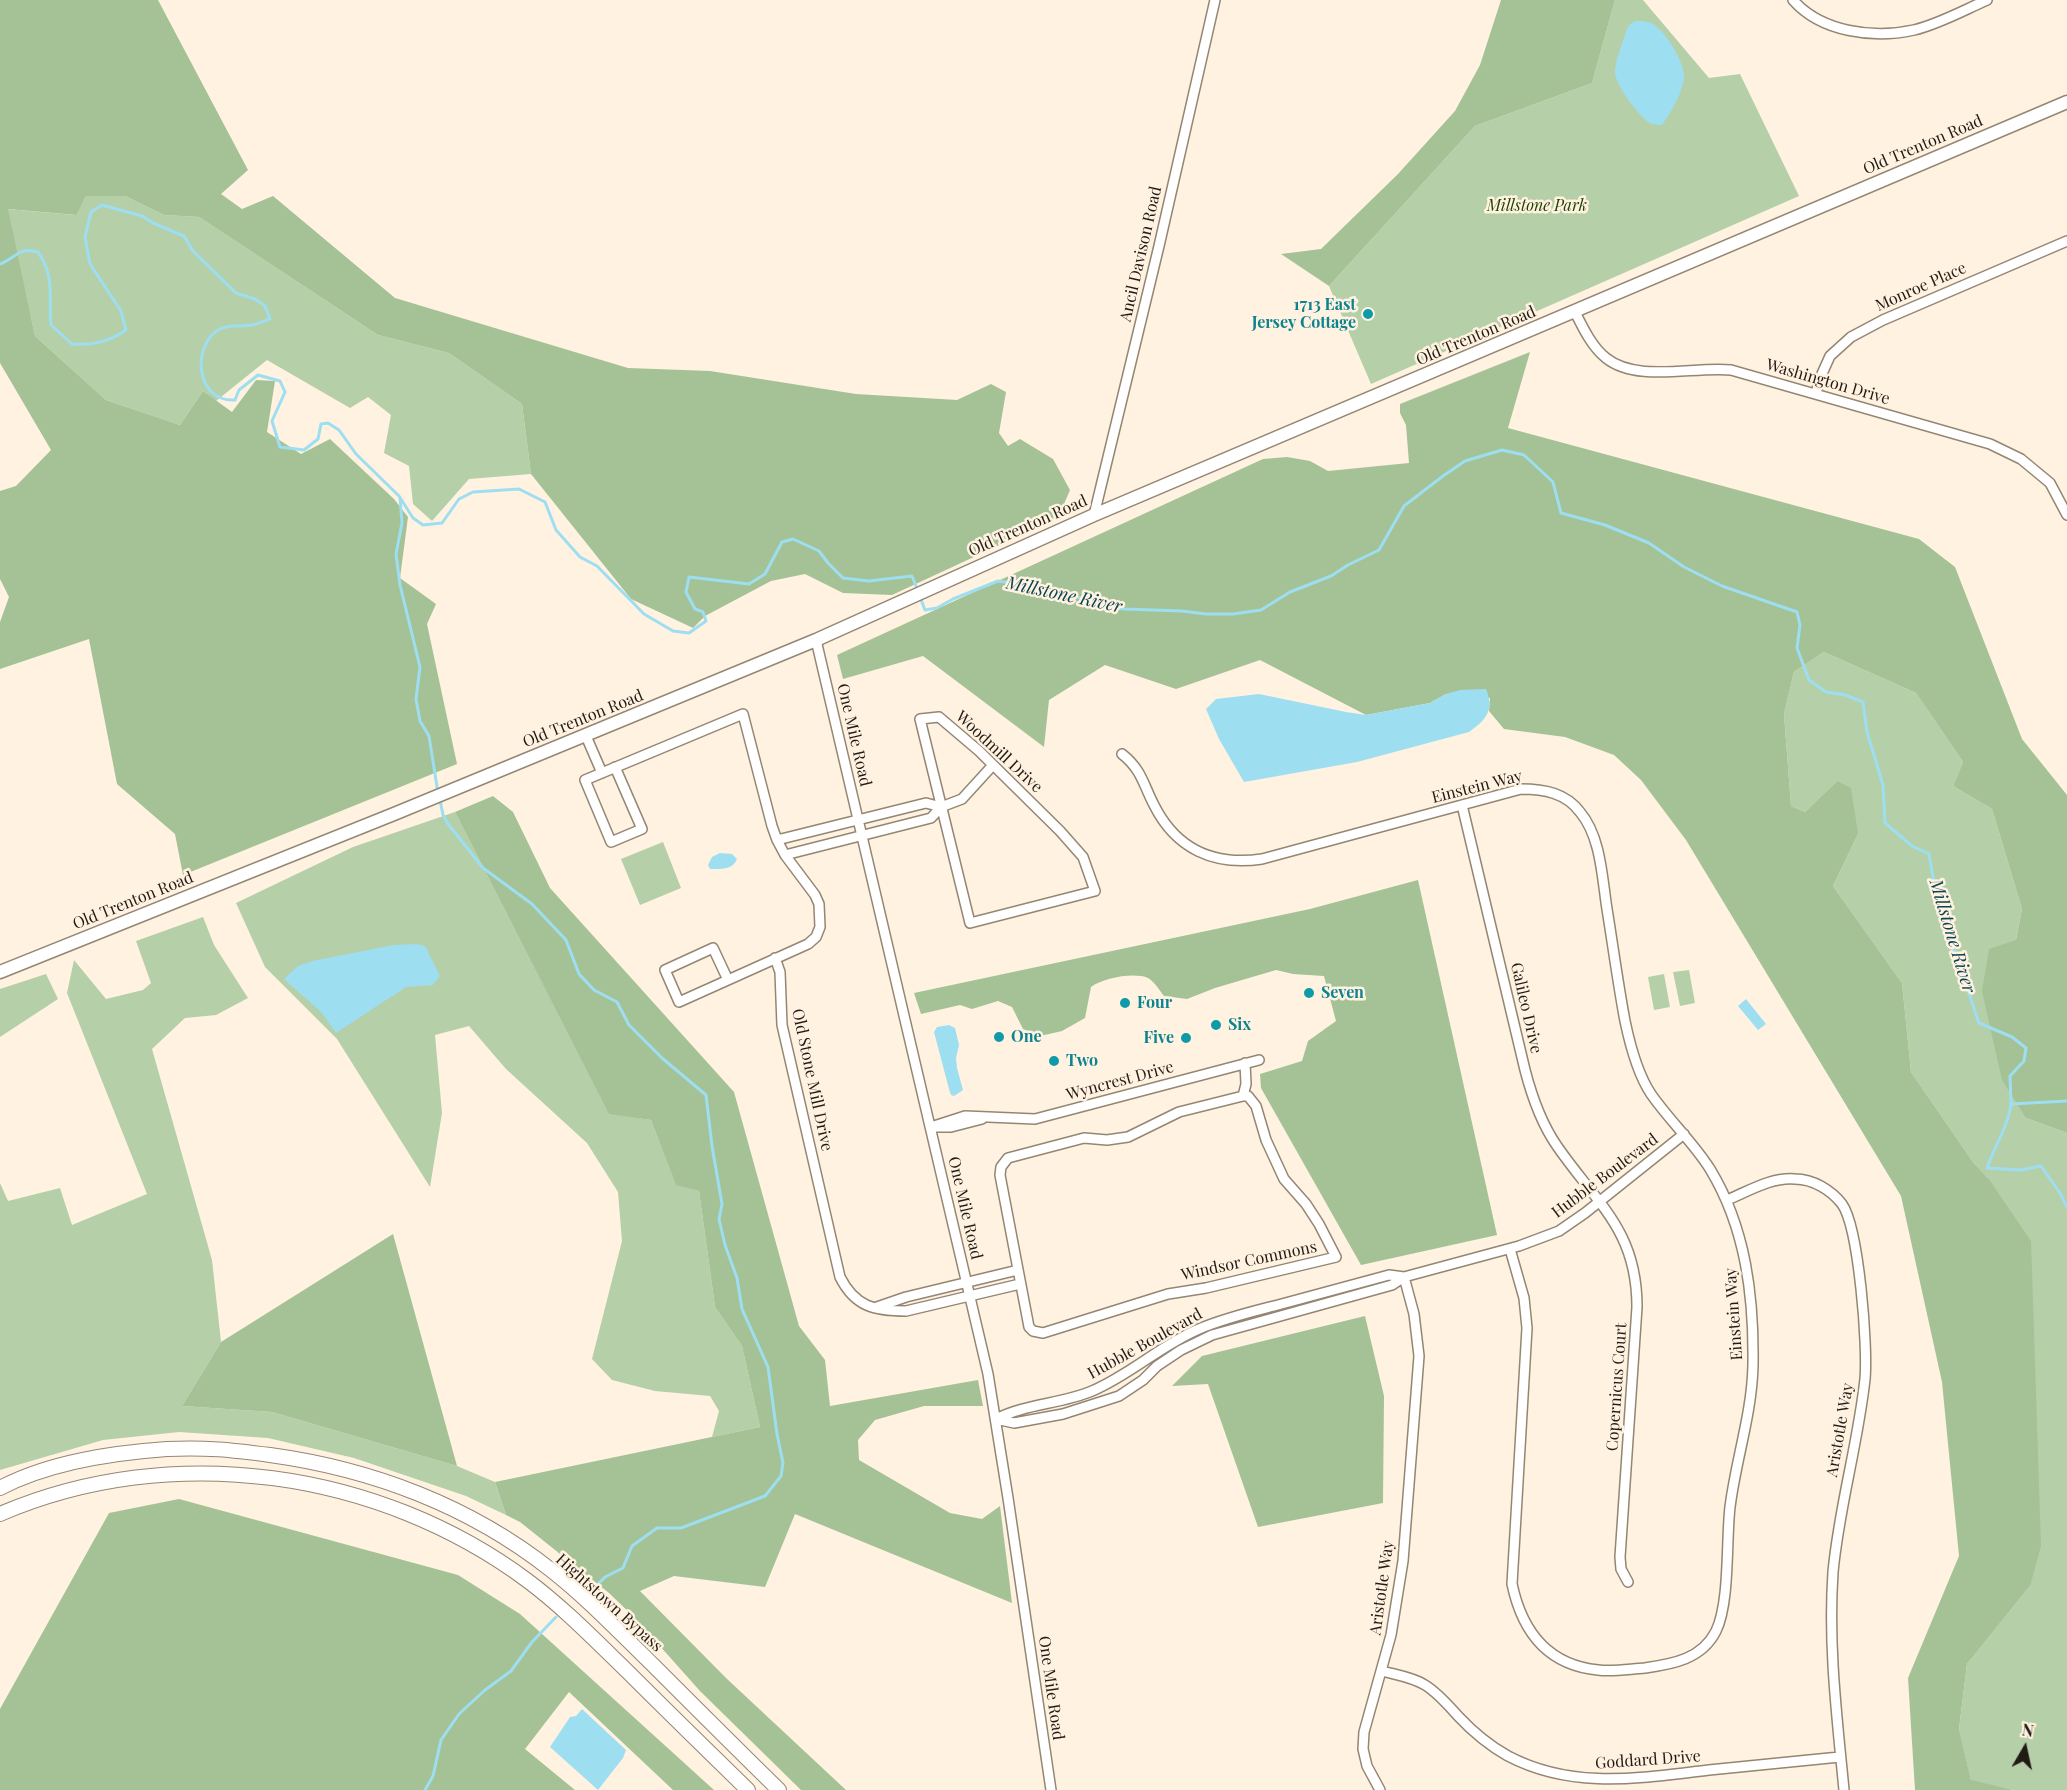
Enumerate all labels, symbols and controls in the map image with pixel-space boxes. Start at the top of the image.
street label: Old Trenton Road [1860,111,1986,179]
street label: Ancil Davison Road [1116,184,1166,324]
park label: Millstone Park [1487,196,1587,216]
street label: Monroe Place [1873,258,1969,316]
place label: 1713 East Jersey Cottage [1252,295,1356,333]
street label: Old Trenton Road [1413,302,1539,370]
marker: 1713 East Jersey Cottage [1361,307,1375,321]
street label: Washington Drive [1764,355,1892,409]
street label: Old Trenton Road [966,491,1090,561]
water label: Millstone River [1004,572,1124,618]
street label: One Mile Road [833,682,875,788]
street label: Old Trenton Road [520,686,646,752]
street label: Woodmill Drive [952,707,1046,797]
street label: Einstein Way [1430,766,1524,808]
street label: Old Trenton Road [70,868,196,934]
water label: Millstone River [1924,876,1980,996]
street label: Galileo Drive [1506,961,1546,1055]
place label: Seven [1321,983,1364,1003]
marker: Seven [1302,986,1316,1000]
place label: Four [1137,993,1172,1013]
marker: Four [1118,996,1132,1010]
street label: Old Stone Mill Drive [788,1007,836,1153]
place label: Six [1228,1015,1251,1035]
marker: Six [1209,1018,1223,1032]
place label: One [1011,1027,1042,1047]
place label: Five [1144,1028,1174,1048]
marker: One [992,1030,1006,1044]
marker: Five [1179,1031,1193,1045]
place label: Two [1066,1051,1098,1071]
marker: Two [1047,1054,1061,1068]
street label: Wyncrest Drive [1064,1057,1176,1105]
street label: Hubble Boulevard [1548,1130,1662,1222]
street label: One Mile Road [944,1155,986,1261]
street label: Windsor Commons [1179,1237,1319,1285]
street label: Einstein Way [1721,1267,1747,1361]
street label: Hubble Boulevard [1084,1305,1206,1383]
street label: Copernicus Court [1603,1322,1631,1452]
street label: Aristotle Way [1822,1381,1858,1479]
street label: Aristotle Way [1366,1540,1398,1636]
street label: Hightstown Bypass [552,1550,666,1656]
street label: One Mile Road [1034,1635,1068,1741]
north arrow [1995,1718,2055,1778]
text: N [2021,1718,2035,1741]
street label: Goddard Drive [1595,1747,1701,1773]

